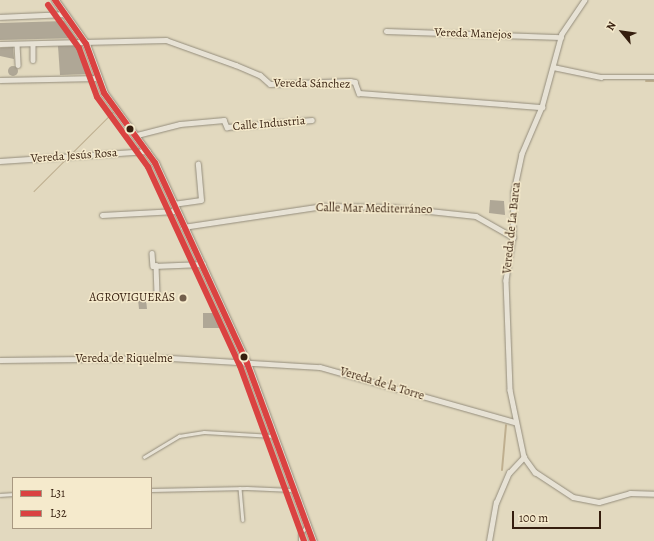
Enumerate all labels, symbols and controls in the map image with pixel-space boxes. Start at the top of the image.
north arrow [602,12,642,52]
text: N [603,19,620,33]
street label: Vereda Manejos [434,25,512,43]
street label: Vereda Sánchez [274,76,350,92]
street label: Calle Industria [232,114,306,134]
unlabelled marker [125,124,135,134]
street label: Vereda Jesús Rosa [30,146,118,166]
street label: Vereda de La Barca [500,181,524,275]
street label: Calle Mar Mediterráneo [316,201,432,217]
place label: AGROVIGUERAS [89,291,175,305]
marker: AGROVIGUERAS [178,293,188,303]
street label: Vereda de Riquelme [75,352,173,366]
unlabelled marker [239,352,249,362]
street label: Vereda de la Torre [338,364,426,404]
legend [12,477,152,529]
text: L31 [50,485,65,501]
scale bar [514,503,603,529]
text: L32 [50,505,67,521]
text: 100 m [519,510,548,526]

